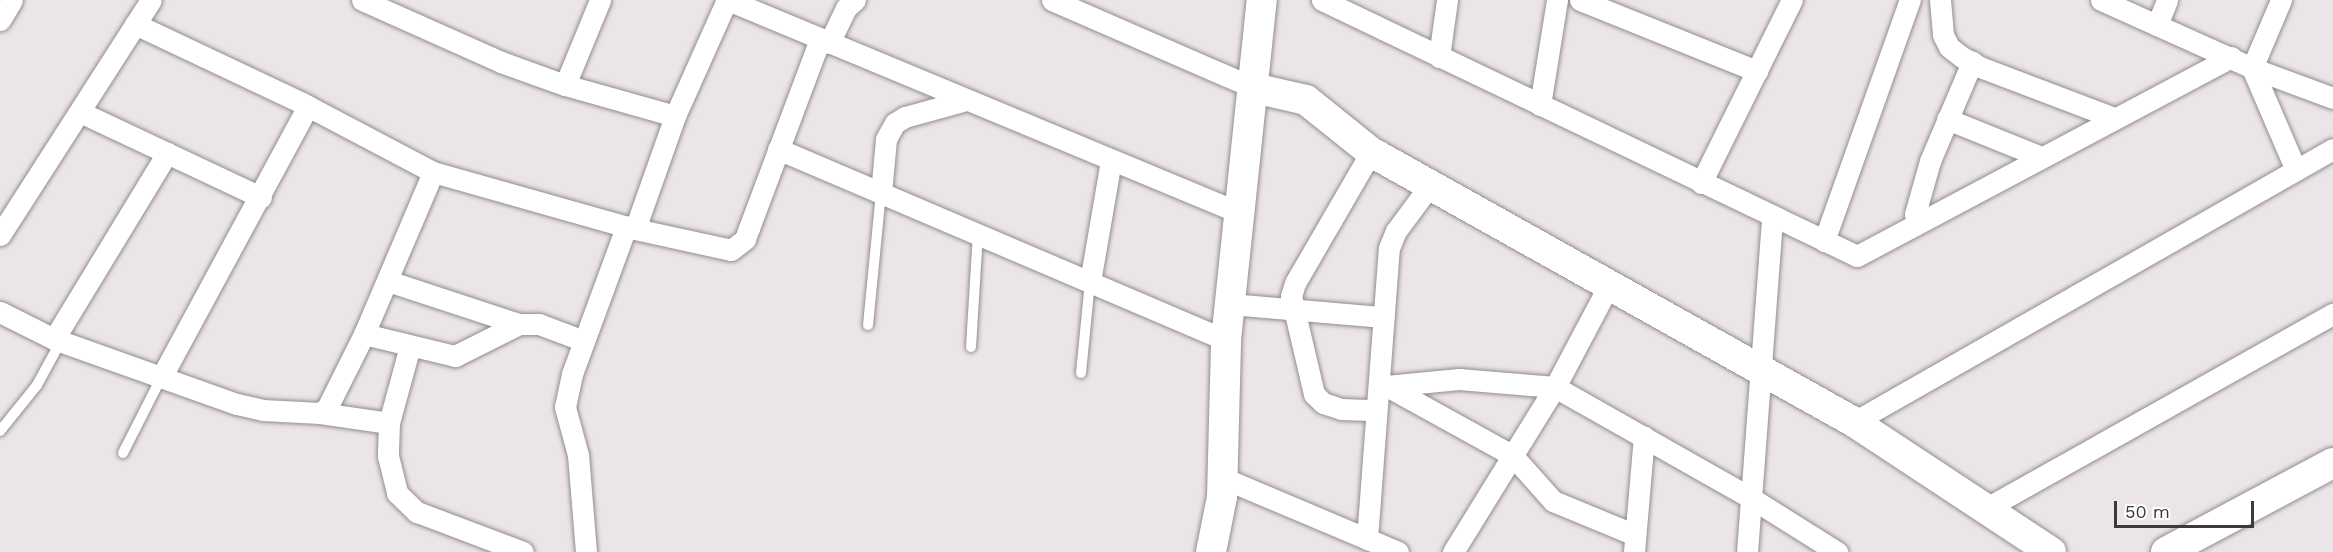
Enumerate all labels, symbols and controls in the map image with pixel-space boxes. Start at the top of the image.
scale bar [2117,489,2256,527]
text: 50 m [2125,501,2170,522]

